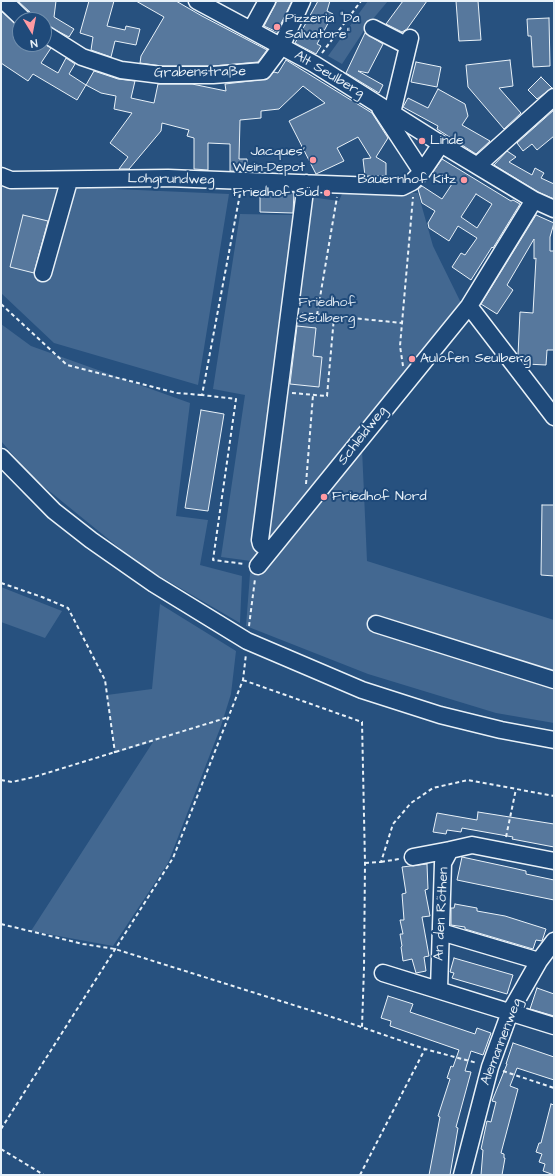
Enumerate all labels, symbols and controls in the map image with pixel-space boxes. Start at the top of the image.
place label: Pizzeria "Da Salvatore" [285,11,360,44]
north arrow [12,12,52,52]
marker: Pizzeria "Da Salvatore" [272,22,282,32]
text: N [29,35,39,51]
street label: Alt Seulberg [291,48,367,102]
street label: Grabenstraße [154,64,246,82]
place label: Linde [430,133,464,149]
marker: Linde [417,136,427,146]
place label: Jacques’ Wein-Depot [233,144,305,176]
marker: Jacques’ Wein-Depot [308,155,318,165]
street label: Lohgrundweg [127,171,215,189]
place label: Bauernhof Kitz [358,172,456,188]
marker: Bauernhof Kitz [459,175,469,185]
place label: Friedhof Süd [233,185,319,201]
marker: Friedhof Süd [322,188,332,198]
park label: Friedhof Seulberg [298,295,356,328]
place label: Aulofen Seulberg [420,351,531,367]
marker: Aulofen Seulberg [407,354,417,364]
street label: Schleidweg [335,403,391,469]
place label: Friedhof Nord [332,489,427,505]
marker: Friedhof Nord [319,492,329,502]
street label: An den Röthen [431,867,453,961]
street label: Alemannenweg [478,996,526,1088]

